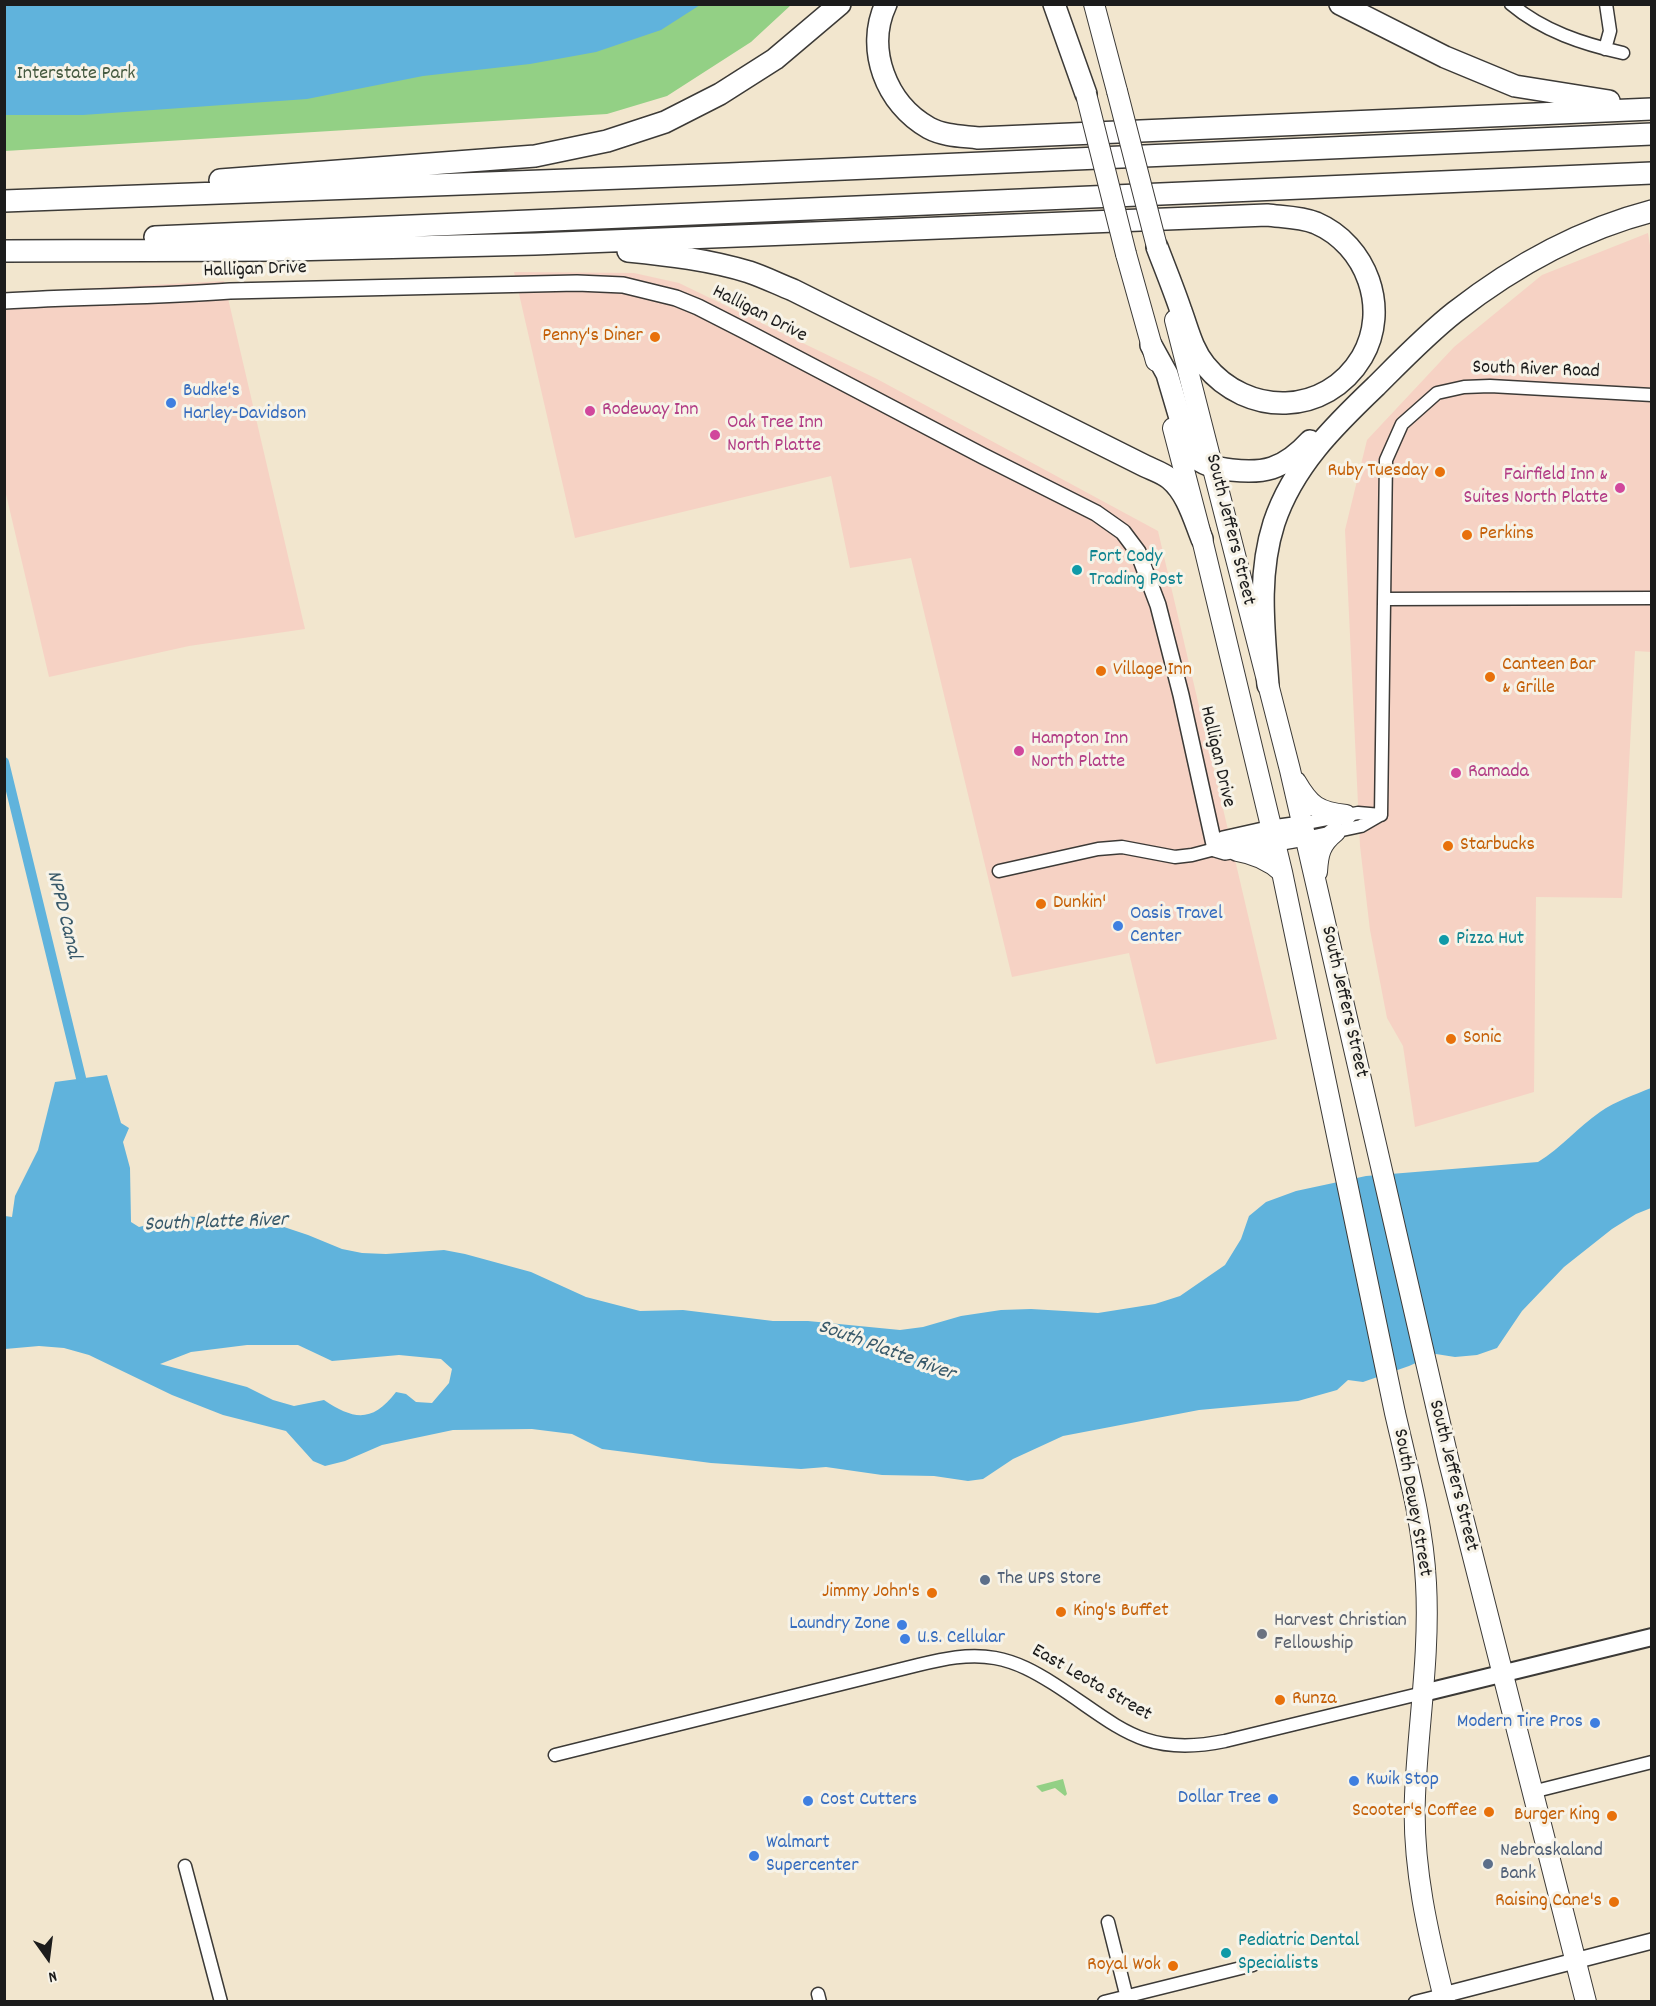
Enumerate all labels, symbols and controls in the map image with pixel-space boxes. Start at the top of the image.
park label: Interstate Park [16,63,136,87]
street label: Halligan Drive [203,257,307,285]
street label: Halligan Drive [708,281,810,349]
place label: Penny's Diner [542,325,643,349]
marker: Penny's Diner [648,330,662,344]
street label: South River Road [1472,357,1600,385]
place label: Budke's Harley-Davidson [183,380,306,427]
marker: Budke's Harley-Davidson [164,396,178,410]
place label: Rodeway Inn [602,399,698,423]
marker: Rodeway Inn [583,404,597,418]
place label: Oak Tree Inn North Platte [727,412,823,459]
marker: Oak Tree Inn North Platte [708,428,722,442]
street label: South Jeffers Street [1199,452,1259,608]
place label: Ruby Tuesday [1328,460,1428,484]
place label: Fairfield Inn & Suites North Platte [1464,464,1608,511]
marker: Ruby Tuesday [1433,465,1447,479]
marker: Fairfield Inn & Suites North Platte [1613,481,1627,495]
place label: Perkins [1479,523,1534,547]
marker: Perkins [1460,528,1474,542]
place label: Fort Cody Trading Post [1089,546,1183,593]
marker: Fort Cody Trading Post [1070,563,1084,577]
place label: Canteen Bar & Grille [1502,654,1596,701]
place label: Village Inn [1113,659,1192,683]
marker: Village Inn [1094,664,1108,678]
marker: Canteen Bar & Grille [1483,670,1497,684]
street label: Halligan Drive [1193,704,1239,810]
place label: Hampton Inn North Platte [1031,728,1128,775]
marker: Hampton Inn North Platte [1012,744,1026,758]
place label: Ramada [1468,761,1529,785]
marker: Ramada [1449,766,1463,780]
place label: Starbucks [1460,834,1535,858]
marker: Starbucks [1441,839,1455,853]
water label: NPPD Canal [39,868,85,962]
place label: Dunkin' [1053,892,1106,916]
marker: Dunkin' [1034,897,1048,911]
place label: Oasis Travel Center [1130,903,1223,950]
marker: Oasis Travel Center [1111,919,1125,933]
street label: South Jeffers Street [1314,924,1372,1080]
place label: Pizza Hut [1456,928,1524,952]
marker: Pizza Hut [1437,933,1451,947]
place label: Sonic [1463,1027,1502,1051]
marker: Sonic [1444,1032,1458,1046]
water label: South Platte River [144,1209,288,1239]
water label: South Platte River [814,1316,958,1388]
street label: South Jeffers Street [1422,1398,1482,1554]
street label: South Dewey Street [1386,1427,1436,1579]
place label: The UPS Store [997,1568,1101,1592]
marker: The UPS Store [978,1573,992,1587]
place label: Jimmy John's [822,1581,920,1605]
marker: Jimmy John's [925,1586,939,1600]
place label: King's Buffet [1073,1600,1169,1624]
marker: King's Buffet [1054,1605,1068,1619]
place label: Harvest Christian Fellowship [1274,1610,1407,1657]
place label: Laundry Zone [789,1613,890,1637]
marker: Laundry Zone [895,1618,909,1632]
place label: U.S. Cellular [917,1627,1005,1651]
marker: Harvest Christian Fellowship [1255,1627,1269,1641]
marker: U.S. Cellular [898,1632,912,1646]
street label: East Leota Street [1027,1640,1155,1728]
place label: Runza [1292,1688,1337,1712]
marker: Runza [1273,1693,1287,1707]
place label: Modern Tire Pros [1457,1711,1583,1735]
marker: Modern Tire Pros [1588,1716,1602,1730]
place label: Kwik Stop [1366,1769,1439,1793]
marker: Kwik Stop [1347,1774,1361,1788]
place label: Dollar Tree [1178,1787,1261,1811]
place label: Cost Cutters [820,1789,917,1813]
marker: Dollar Tree [1266,1792,1280,1806]
marker: Cost Cutters [801,1794,815,1808]
place label: Scooter's Coffee [1352,1800,1477,1824]
place label: Burger King [1514,1804,1600,1828]
marker: Scooter's Coffee [1482,1805,1496,1819]
marker: Burger King [1605,1809,1619,1823]
place label: Walmart Supercenter [766,1832,859,1879]
place label: Nebraskaland Bank [1500,1840,1603,1887]
marker: Walmart Supercenter [747,1849,761,1863]
marker: Nebraskaland Bank [1481,1857,1495,1871]
place label: Raising Cane's [1495,1890,1602,1914]
marker: Raising Cane's [1607,1895,1621,1909]
north arrow [18,1928,78,1988]
place label: Pediatric Dental Specialists [1238,1930,1359,1977]
marker: Pediatric Dental Specialists [1219,1946,1233,1960]
place label: Royal Wok [1087,1954,1161,1978]
marker: Royal Wok [1166,1959,1180,1973]
text: N [46,1964,59,1988]

